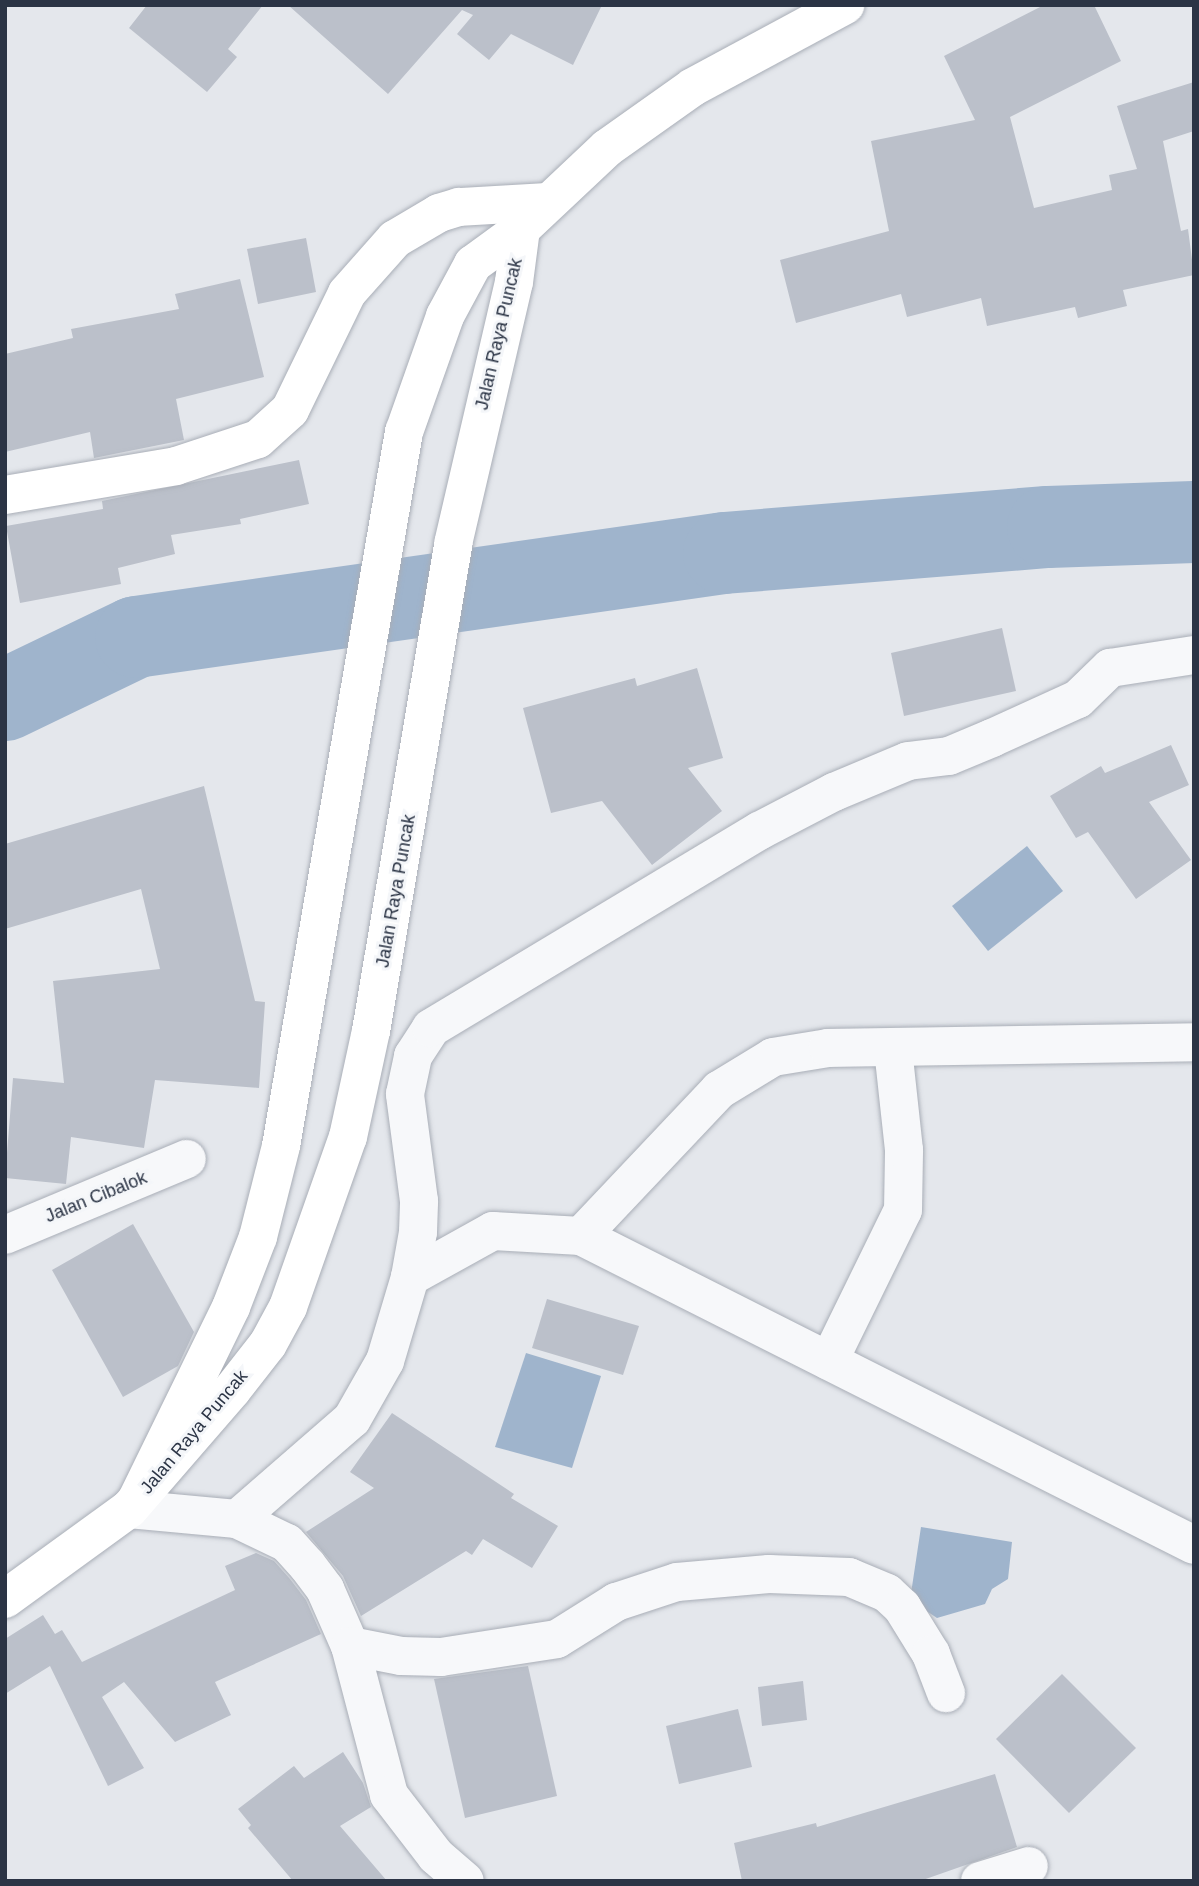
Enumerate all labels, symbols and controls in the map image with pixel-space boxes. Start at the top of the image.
street label: Jalan Raya Puncak [471,256,527,412]
street label: Jalan Raya Puncak [372,813,420,969]
street label: Jalan Cibalok [42,1167,150,1227]
street label: Jalan Raya Puncak [136,1366,252,1498]

